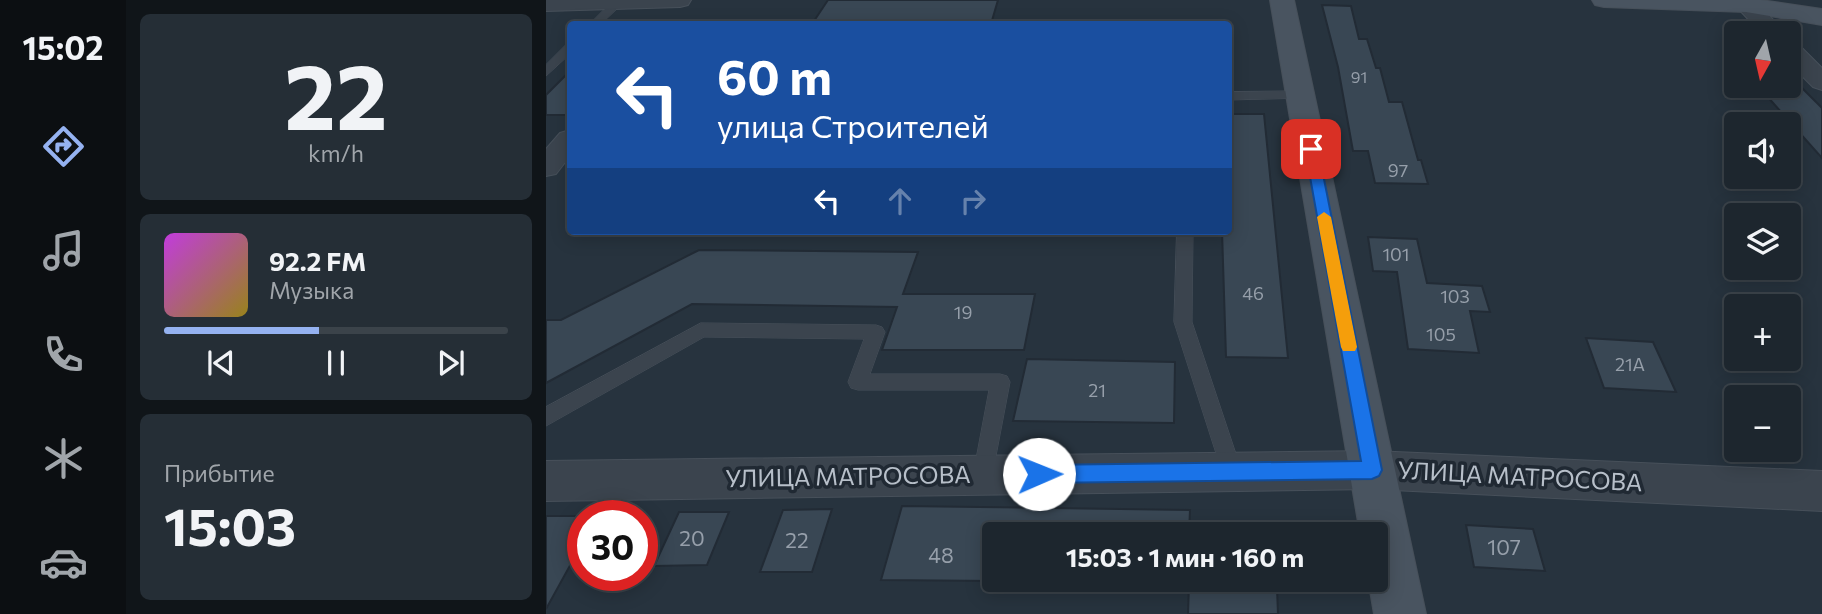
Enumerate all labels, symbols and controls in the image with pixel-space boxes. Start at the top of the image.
north arrow [1724,21,1801,98]
map controls [1724,21,1801,462]
text: 15:02 [23,27,103,67]
text: 22 [284,37,388,149]
text: 60 m [717,45,832,105]
icon: left [602,49,693,140]
house number: 91 [1351,67,1367,86]
text: улица Строителей [717,105,989,145]
button: sound [1724,112,1801,189]
pin [1281,119,1341,179]
icon: directions [39,122,88,171]
icon: arrive [1292,130,1330,168]
text: km/h [308,139,364,167]
house number: 97 [1388,159,1408,181]
icon: left [808,182,846,220]
icon: ahead [881,182,919,220]
icon: right [954,182,992,220]
button: layers [1724,203,1801,280]
icon: music [39,226,88,275]
house number: 101 [1382,243,1410,265]
text: 92.2 FM [269,245,366,276]
text: Музыка [269,276,354,304]
house number: 46 [1242,282,1264,304]
house number: 103 [1440,285,1470,307]
button: + [1724,294,1801,371]
house number: 19 [954,301,972,323]
house number: 105 [1426,323,1456,345]
icon: phone [39,330,88,379]
icon: previous [202,344,240,382]
icon: pause [317,344,355,382]
icon: next [432,344,470,382]
house number: 21А [1615,353,1645,375]
house number: 21 [1088,379,1106,401]
button: − [1724,385,1801,462]
icon: climate [39,434,88,483]
position arrow [1002,437,1076,511]
street label: УЛИЦА МАТРОСОВА [1397,455,1643,496]
text: Прибытие [164,459,275,487]
street label: УЛИЦА МАТРОСОВА [725,459,971,492]
text: 15:03 [164,493,296,557]
speed limit sign: 30 [567,500,658,591]
house number: 20 [679,525,705,550]
house number: 22 [785,527,809,552]
house number: 107 [1487,534,1521,559]
icon: car [39,538,88,587]
text: 15:03 · 1 мин · 160 m [1066,541,1304,572]
house number: 48 [928,542,954,567]

